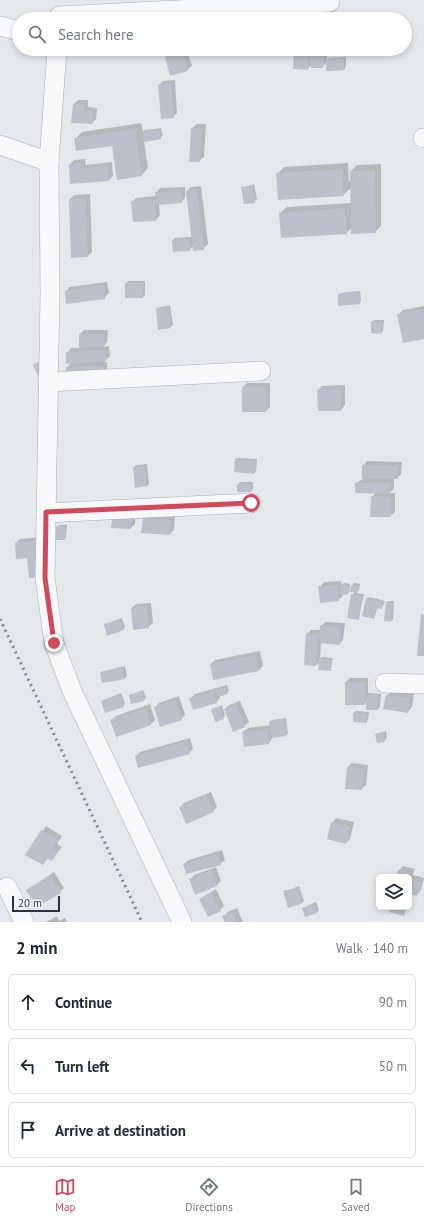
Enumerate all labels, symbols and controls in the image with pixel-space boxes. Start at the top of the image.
search box [12,12,412,56]
icon: search [26,23,48,45]
text: Search here [58,25,134,44]
route start [242,494,260,512]
route end [45,634,63,652]
map controls [376,874,412,910]
button: layers [376,874,412,910]
scale bar [12,894,60,913]
text: 20 m [18,896,42,910]
text: 2 min [16,937,57,959]
text: Walk · 140 m [336,940,408,957]
icon: ahead [17,991,39,1013]
text: Continue [55,993,112,1012]
text: 90 m [379,994,407,1011]
icon: left [17,1055,39,1077]
text: Turn left [55,1057,109,1076]
text: 50 m [379,1058,407,1075]
icon: arrive [17,1119,39,1141]
text: Arrive at destination [55,1121,186,1140]
tab: Map [54,1176,76,1214]
tab: Directions [185,1176,233,1214]
tab: Saved [342,1176,370,1214]

